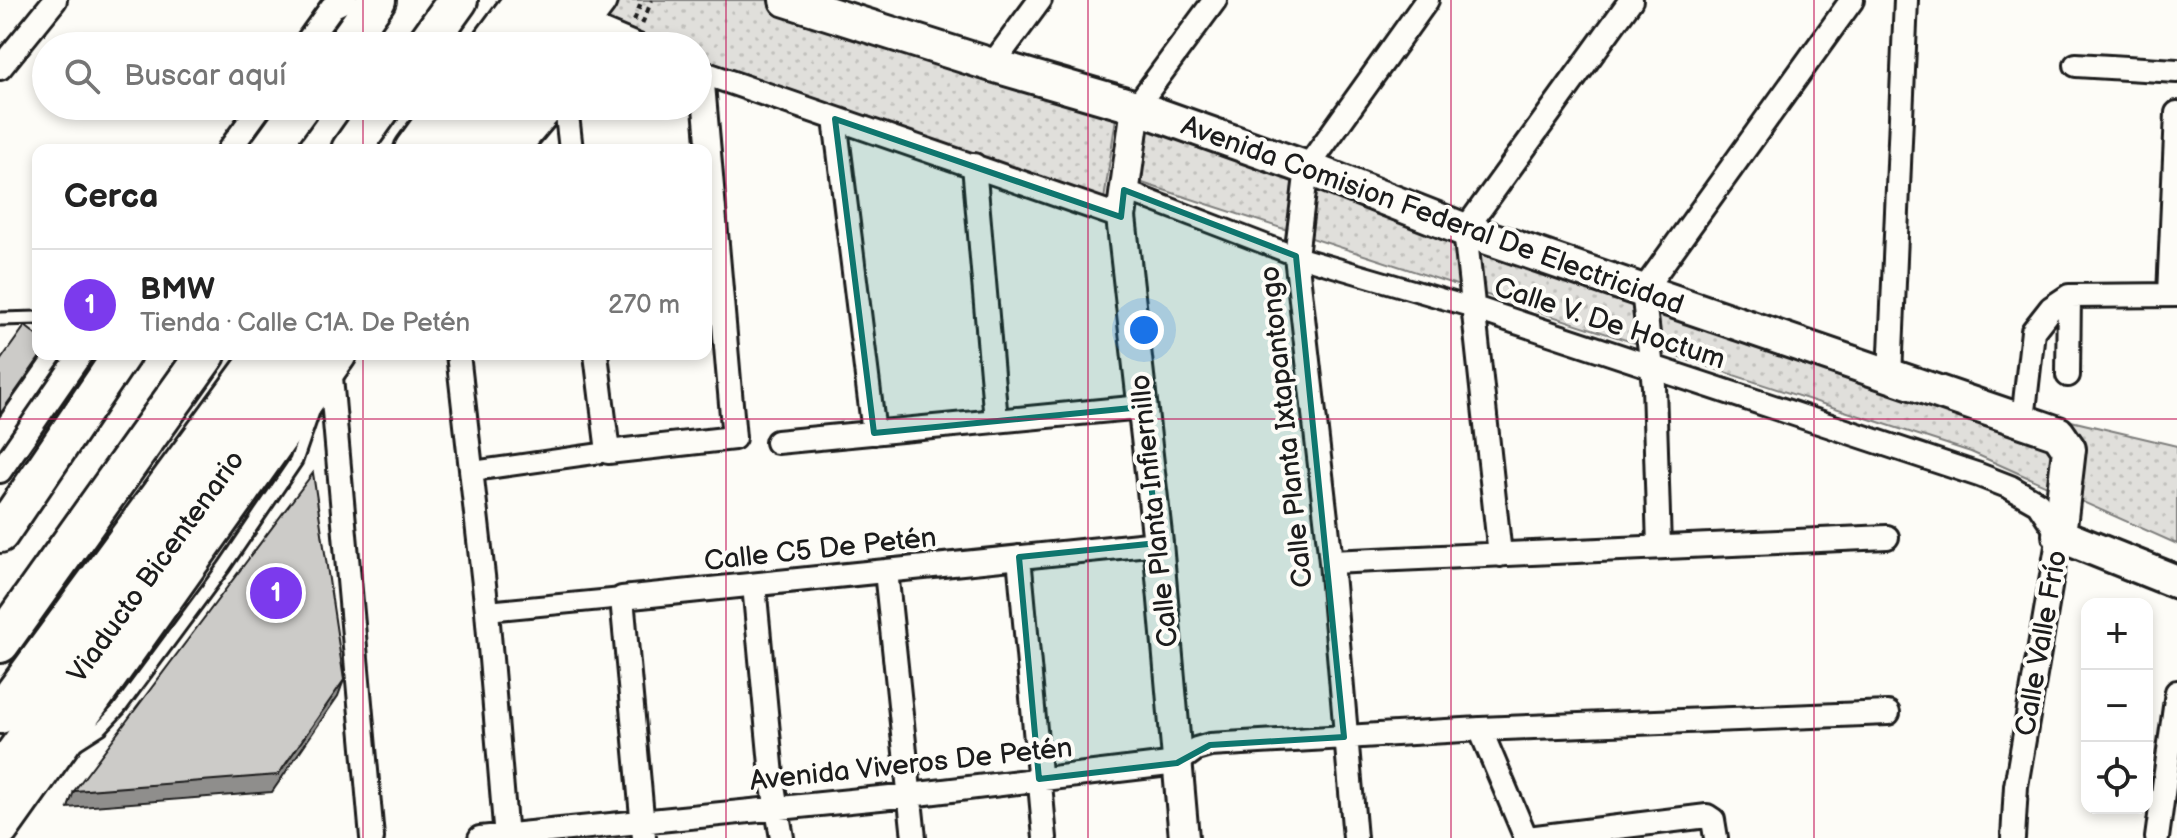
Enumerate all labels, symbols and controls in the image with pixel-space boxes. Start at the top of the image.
search box [32,32,712,120]
icon: search [60,54,104,98]
text: Buscar aquí [124,58,286,94]
street label: Avenida Comision Federal De Electricidad [1177,109,1688,322]
text: Cerca [64,176,159,217]
street label: Calle Planta Ixtapantongo [1253,264,1320,589]
street label: Calle V. De Hoctum [1490,270,1729,376]
text: BMW [140,272,215,308]
text: 1 [85,290,95,321]
text: 270 m [608,290,680,321]
text: Tienda · Calle C1A. De Petén [140,308,470,339]
your location [1124,310,1164,350]
street label: Calle Planta Infiernillo [1124,373,1185,649]
street label: Viaducto Bicentenario [61,444,252,689]
street label: Calle C5 De Petén [702,521,938,578]
street label: Calle Valle Frío [2009,548,2074,739]
pin: 1 [250,563,302,623]
map controls [2081,598,2153,814]
button: + [2081,598,2153,670]
button: − [2081,670,2153,742]
street label: Avenida Viveros De Petén [748,731,1074,798]
button: locate [2081,742,2153,814]

